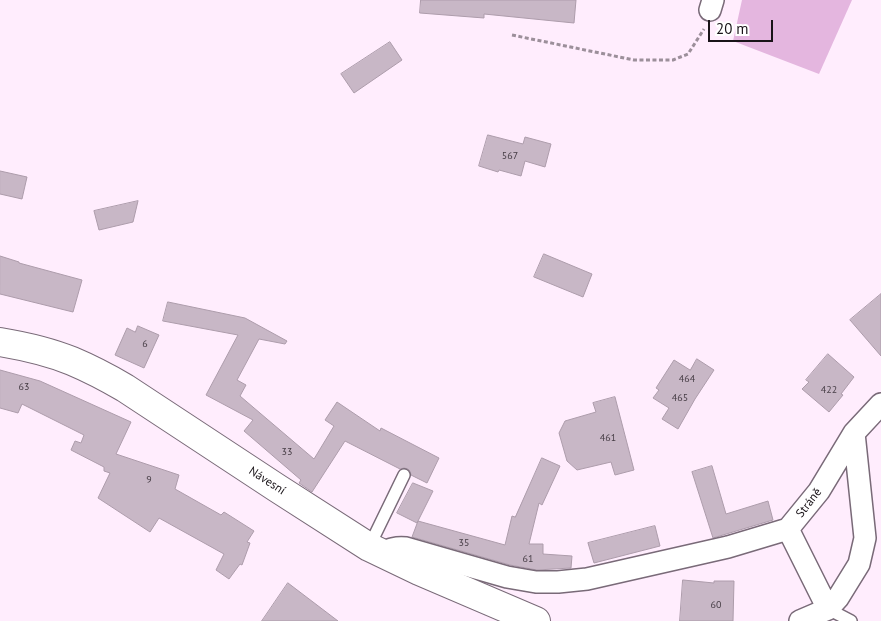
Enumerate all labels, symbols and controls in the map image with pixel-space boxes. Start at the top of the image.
scale bar [711,10,776,42]
text: 20 m [716,19,749,38]
house number: 567 [502,150,518,162]
house number: 6 [142,338,148,350]
house number: 464 [679,373,695,385]
house number: 63 [19,381,29,393]
house number: 422 [821,384,837,396]
house number: 465 [672,392,688,404]
house number: 461 [600,432,616,444]
house number: 33 [282,446,292,458]
street label: Návesní [246,464,288,498]
house number: 9 [146,474,152,486]
street label: Stráně [793,486,825,520]
house number: 35 [459,537,469,549]
house number: 61 [523,553,533,565]
house number: 60 [711,599,721,611]

